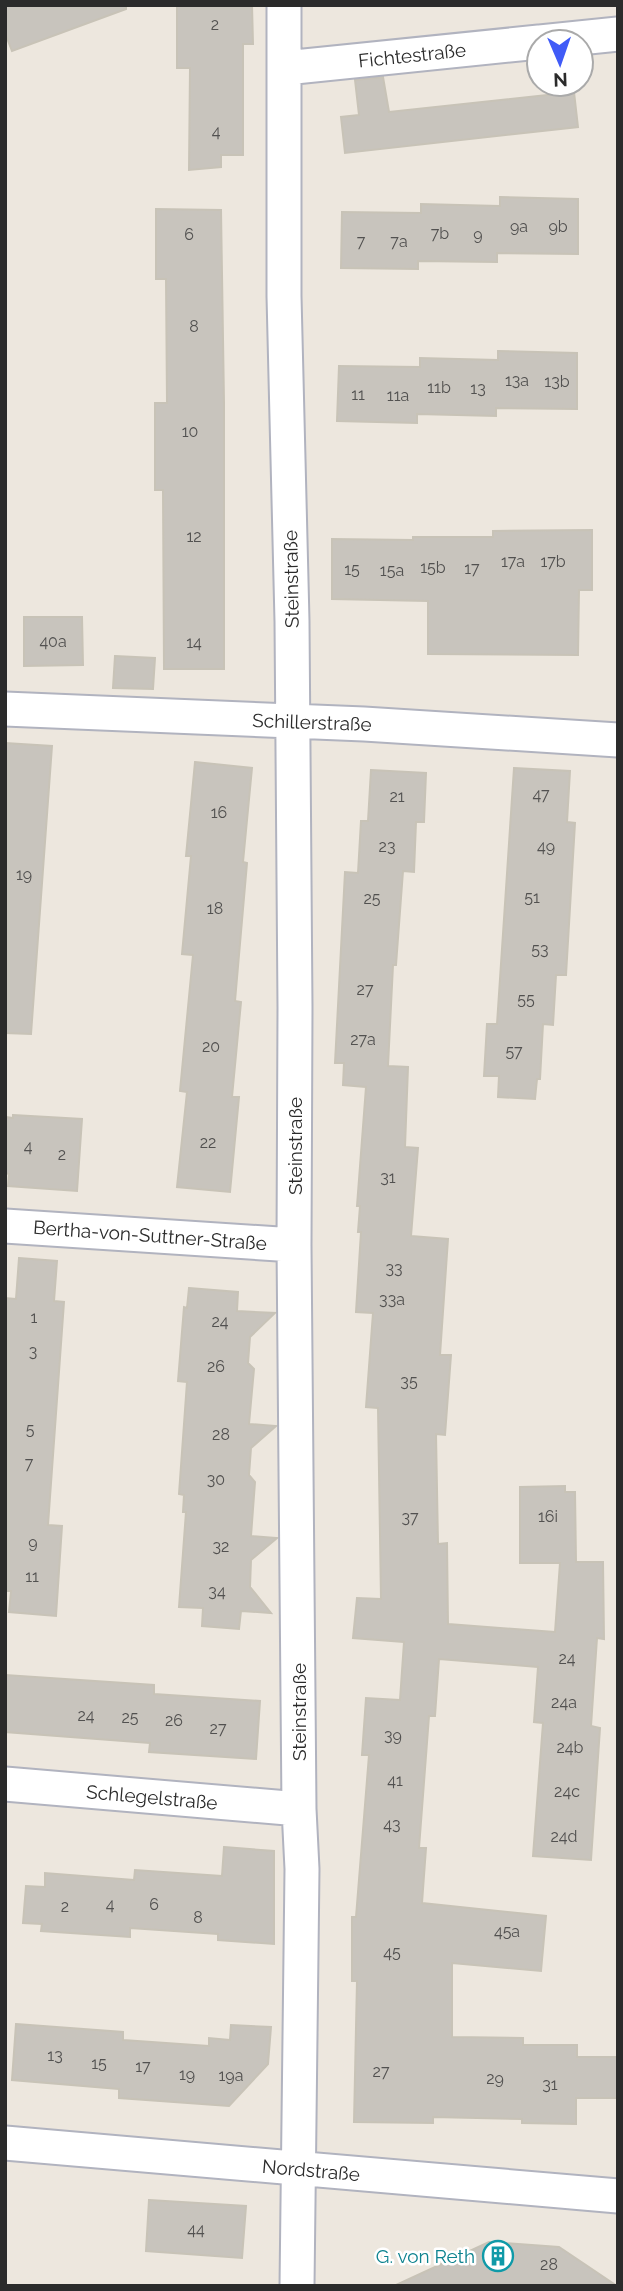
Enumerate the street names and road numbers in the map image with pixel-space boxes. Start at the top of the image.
street label: Fichtestraße [357,38,467,72]
street label: Steinstraße [279,530,303,628]
street label: Schillerstraße [252,709,372,735]
street label: Steinstraße [284,1097,306,1195]
street label: Bertha-von-Suttner-Straße [32,1216,268,1254]
street label: Steinstraße [288,1663,310,1761]
street label: Schlegelstraße [86,1780,218,1814]
street label: Nordstraße [261,2155,361,2185]

